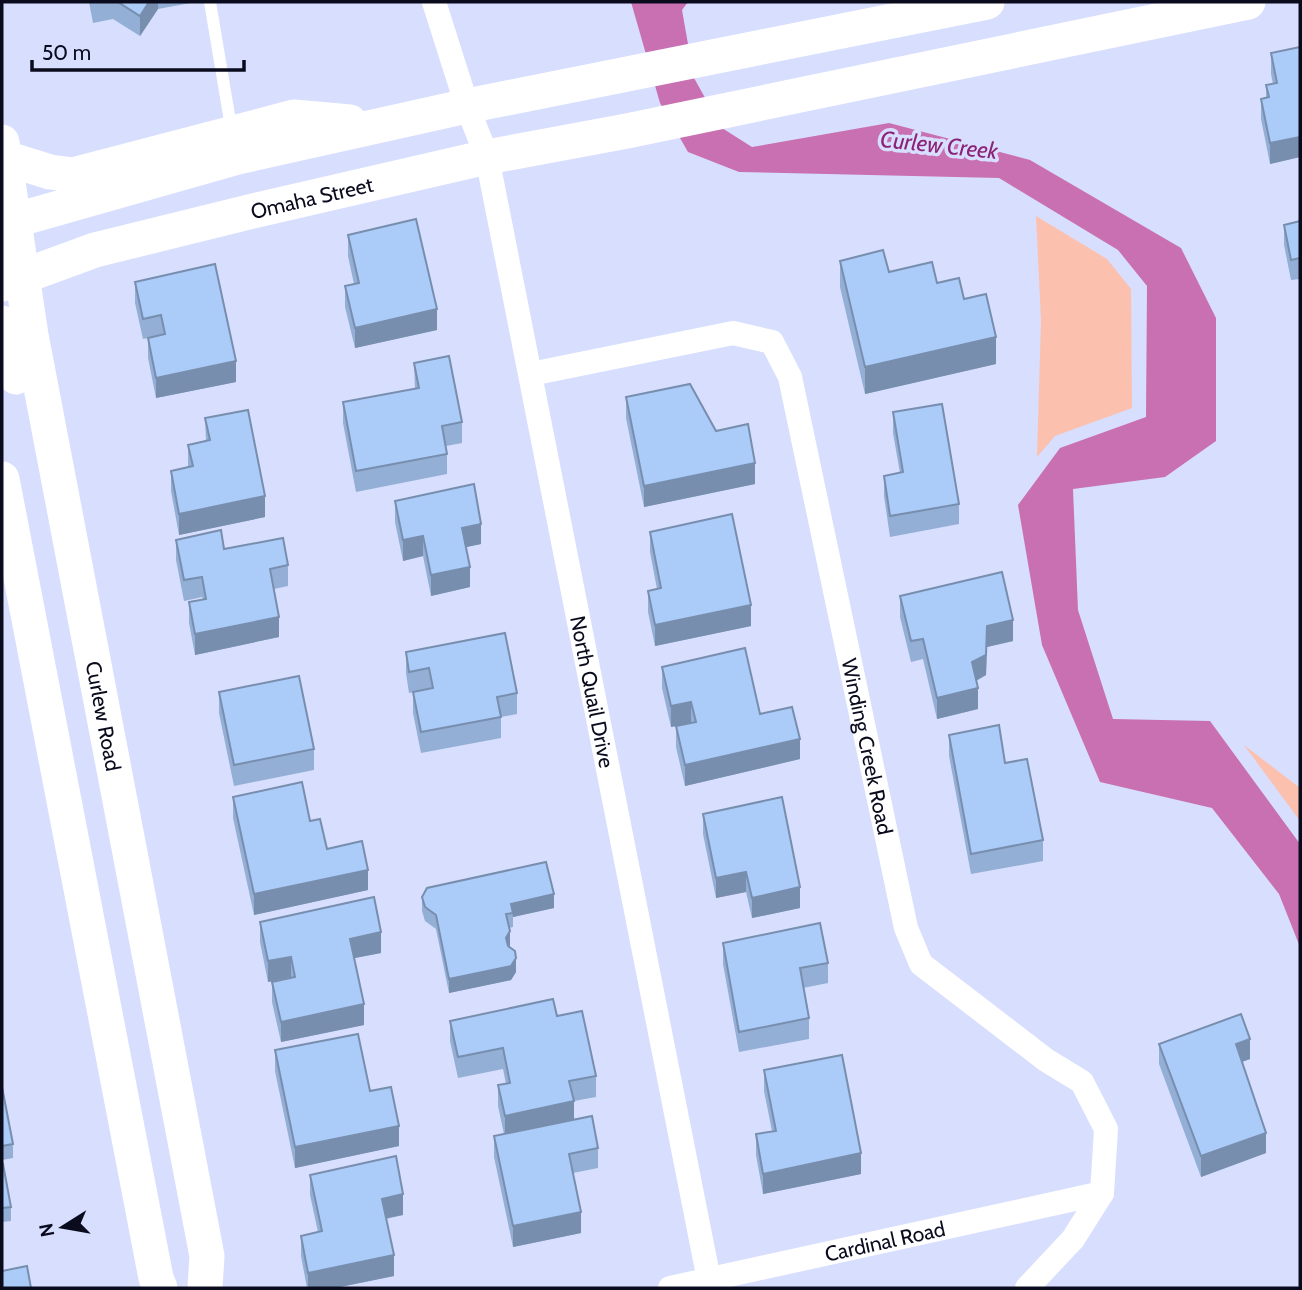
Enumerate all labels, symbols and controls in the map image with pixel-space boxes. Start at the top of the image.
scale bar [32,28,243,72]
text: 50 m [42,40,91,65]
water label: Curlew Creek [879,125,1000,165]
street label: Omaha Street [248,171,375,224]
street label: North Quail Drive [565,614,620,770]
street label: Winding Creek Road [837,656,898,837]
street label: Curlew Road [81,659,127,773]
north arrow [28,1192,98,1262]
street label: Cardinal Road [822,1215,947,1266]
text: N [34,1221,59,1239]

